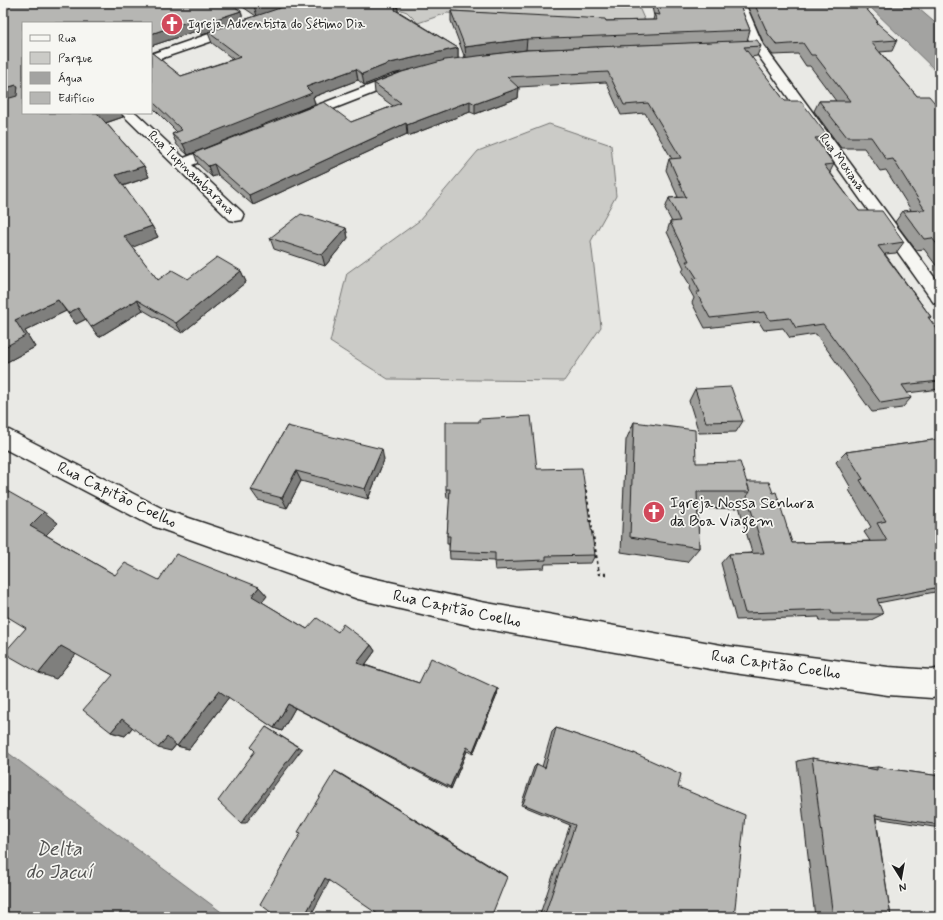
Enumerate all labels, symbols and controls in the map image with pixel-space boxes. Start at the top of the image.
church icon: Igreja Adventista do Sétimo Dia [159,11,185,37]
place label: Igreja Adventista do Sétimo Dia [188,16,365,33]
legend [22,22,152,114]
text: Rua [58,31,76,47]
text: Parque [58,51,93,67]
text: Água [58,71,82,87]
text: Edifício [58,91,94,107]
street label: Rua Tupinambarana [144,127,238,219]
street label: Rua Mexiana [815,130,869,196]
street label: Rua Capitão Coelho [54,457,180,533]
place label: Igreja Nossa Senhora da Boa Viagem [670,493,815,533]
church icon: Igreja Nossa Senhora da Boa Viagem [641,499,667,525]
street label: Rua Capitão Coelho [391,585,523,633]
street label: Rua Capitão Coelho [710,646,842,684]
water label: Delta do Jacuí [25,836,95,886]
north arrow [881,858,921,898]
text: N [898,879,908,894]

